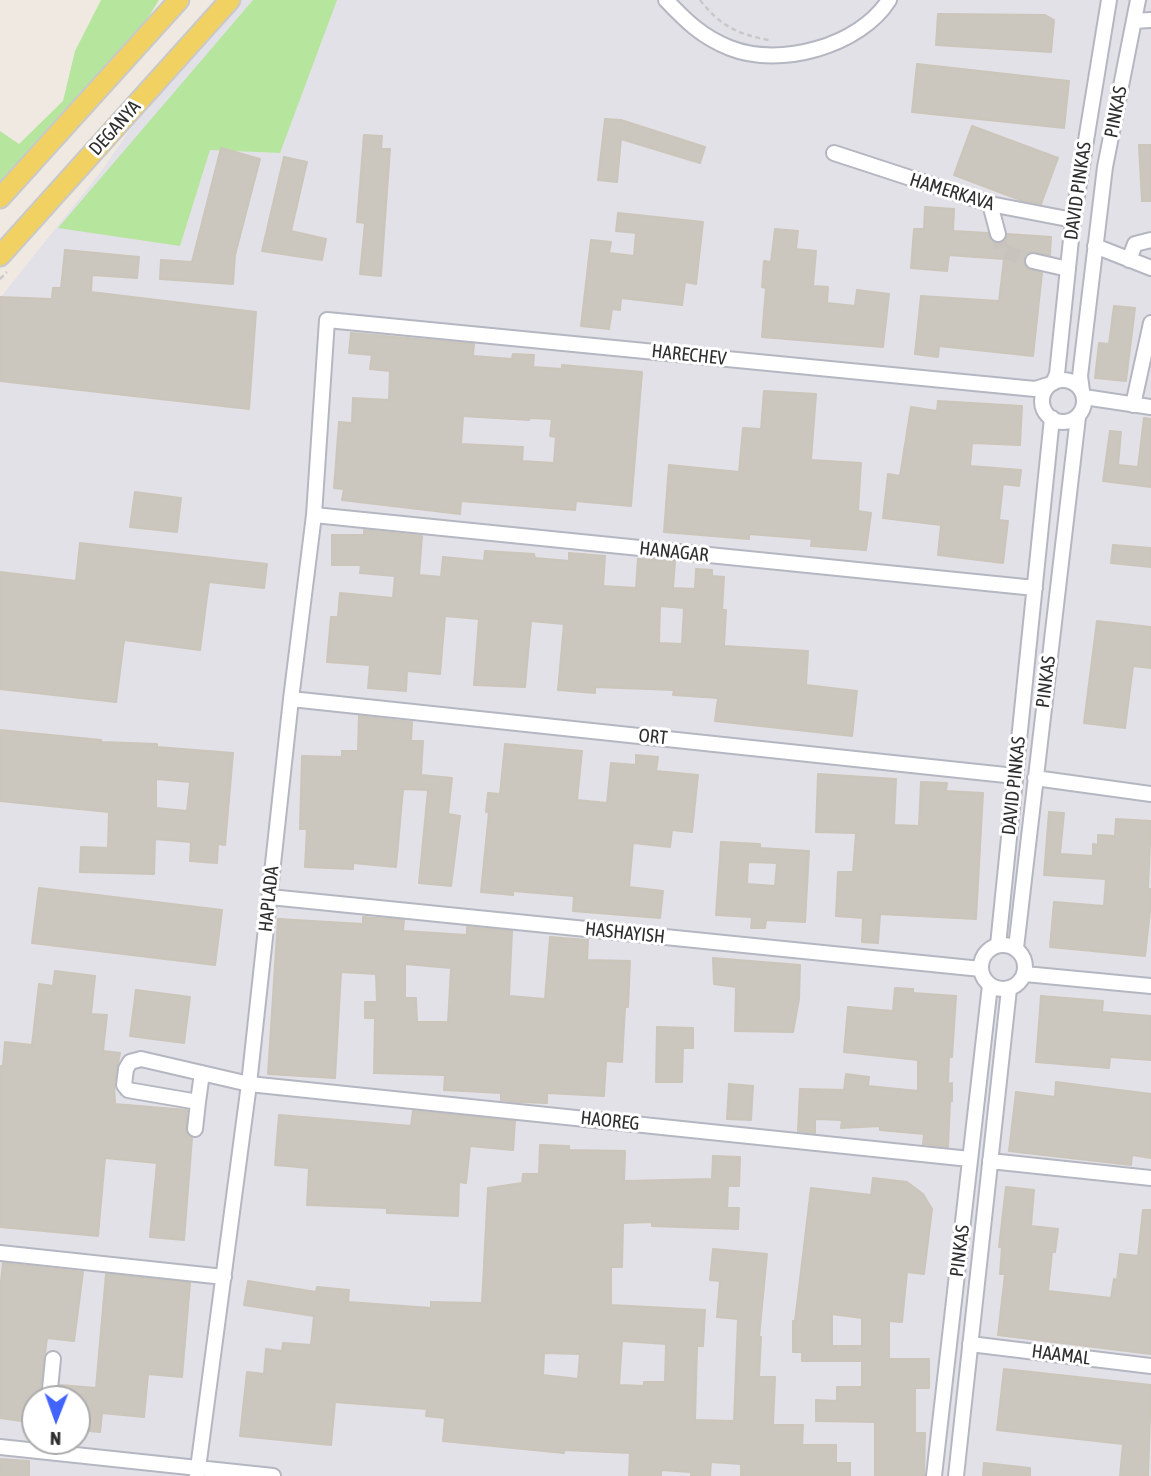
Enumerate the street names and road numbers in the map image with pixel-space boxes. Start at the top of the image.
street label: PINKAS [1100,84,1132,140]
street label: DEGANYA [84,96,146,160]
street label: DAVID PINKAS [1060,140,1096,242]
street label: HAMERKAVA [907,168,997,216]
street label: HARECHEV [651,340,727,370]
street label: HANAGAR [638,537,710,567]
street label: PINKAS [1032,655,1060,709]
street label: ORT [637,724,669,750]
street label: DAVID PINKAS [997,736,1031,836]
street label: HAPLADA [254,865,284,933]
street label: HASHAYISH [584,917,666,949]
street label: HAOREG [579,1107,641,1135]
street label: PINKAS [946,1224,974,1278]
street label: HAAMAL [1030,1340,1092,1370]

